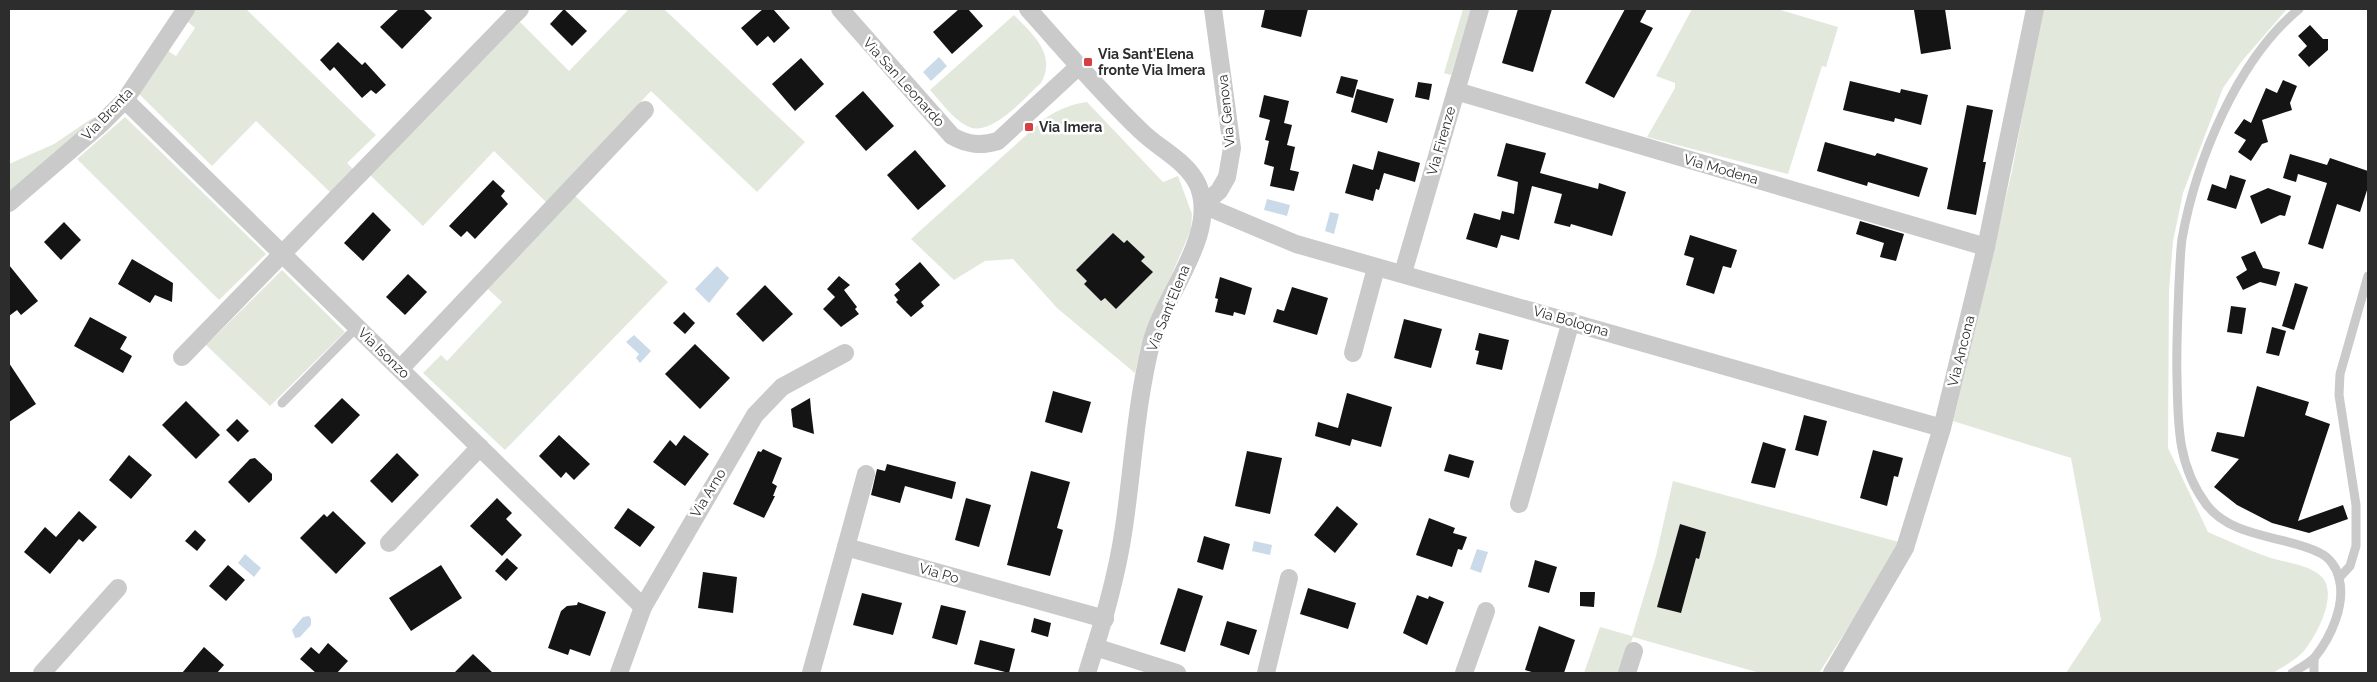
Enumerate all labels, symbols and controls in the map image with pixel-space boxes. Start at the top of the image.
street label: Via San Leonardo [860,34,948,130]
place label: Via Sant'Elena fronte Via Imera [1098,46,1205,78]
marker: Via Sant'Elena fronte Via Imera [1082,56,1094,68]
street label: Via Genova [1214,74,1238,148]
street label: Via Brenta [78,85,136,143]
street label: Via Firenze [1424,105,1458,177]
place label: Via Imera [1039,119,1102,135]
marker: Via Imera [1023,121,1035,133]
street label: Via Modena [1682,151,1760,187]
street label: Via Sant'Elena [1143,262,1193,354]
street label: Via Bologna [1531,303,1611,339]
street label: Via Ancona [1944,314,1978,388]
street label: Via Isonzo [355,325,413,381]
street label: Via Arno [687,466,729,520]
street label: Via Po [917,560,961,586]

